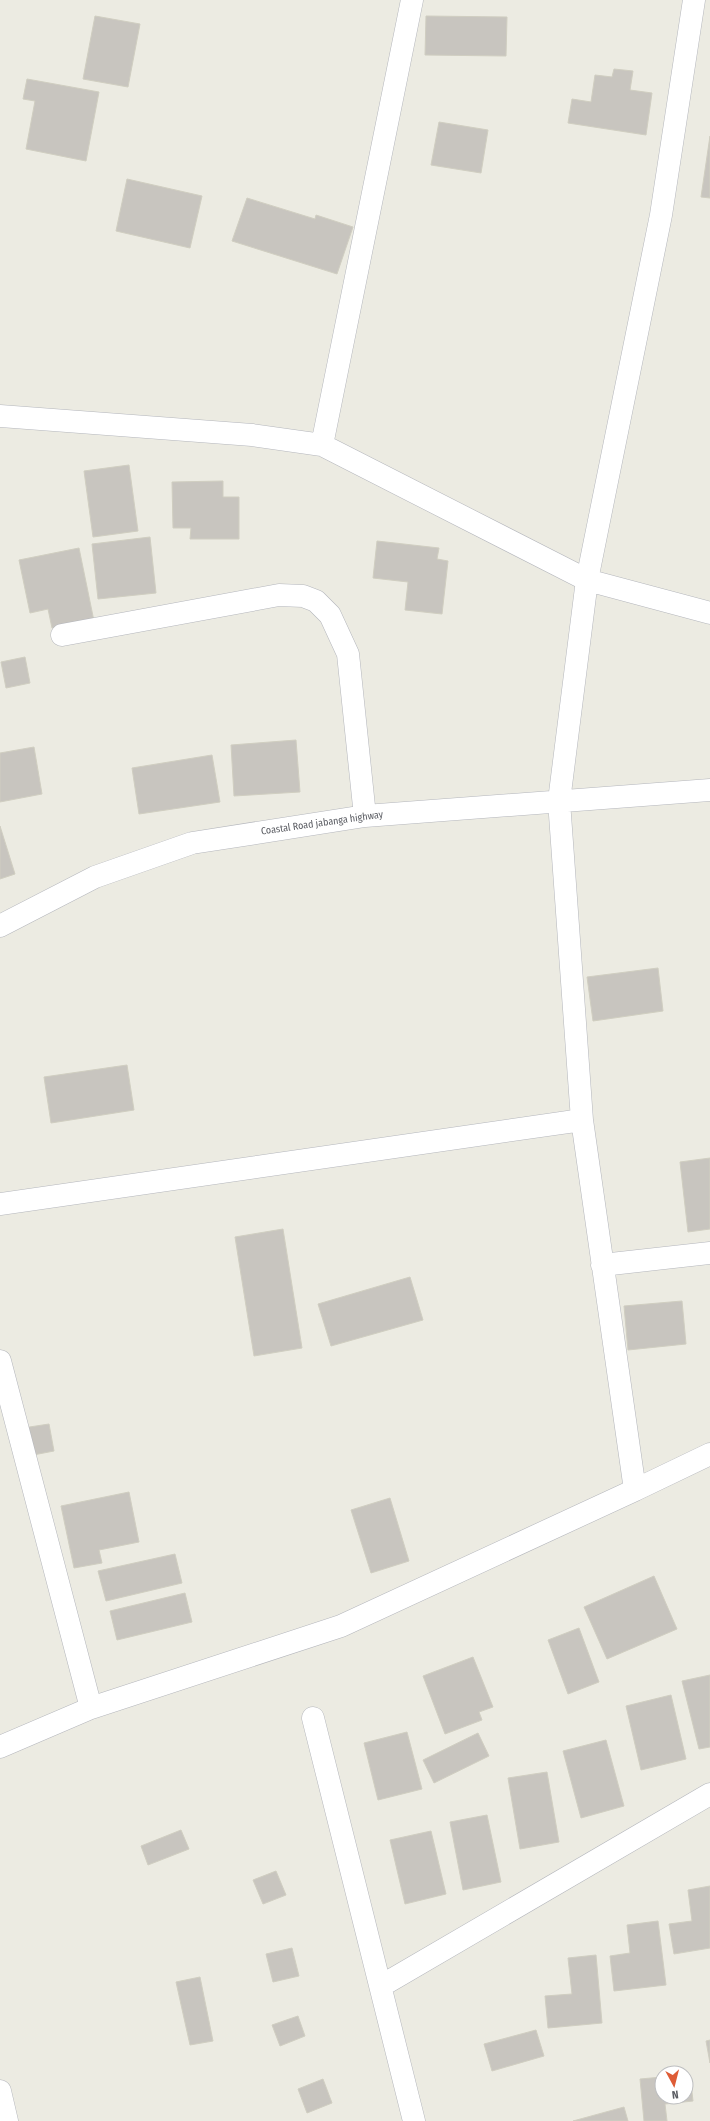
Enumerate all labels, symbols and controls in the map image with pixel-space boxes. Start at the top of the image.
street label: Coastal Road jabanga highway [260,808,384,838]
north arrow [654,2065,694,2105]
text: N [671,2088,679,2101]

